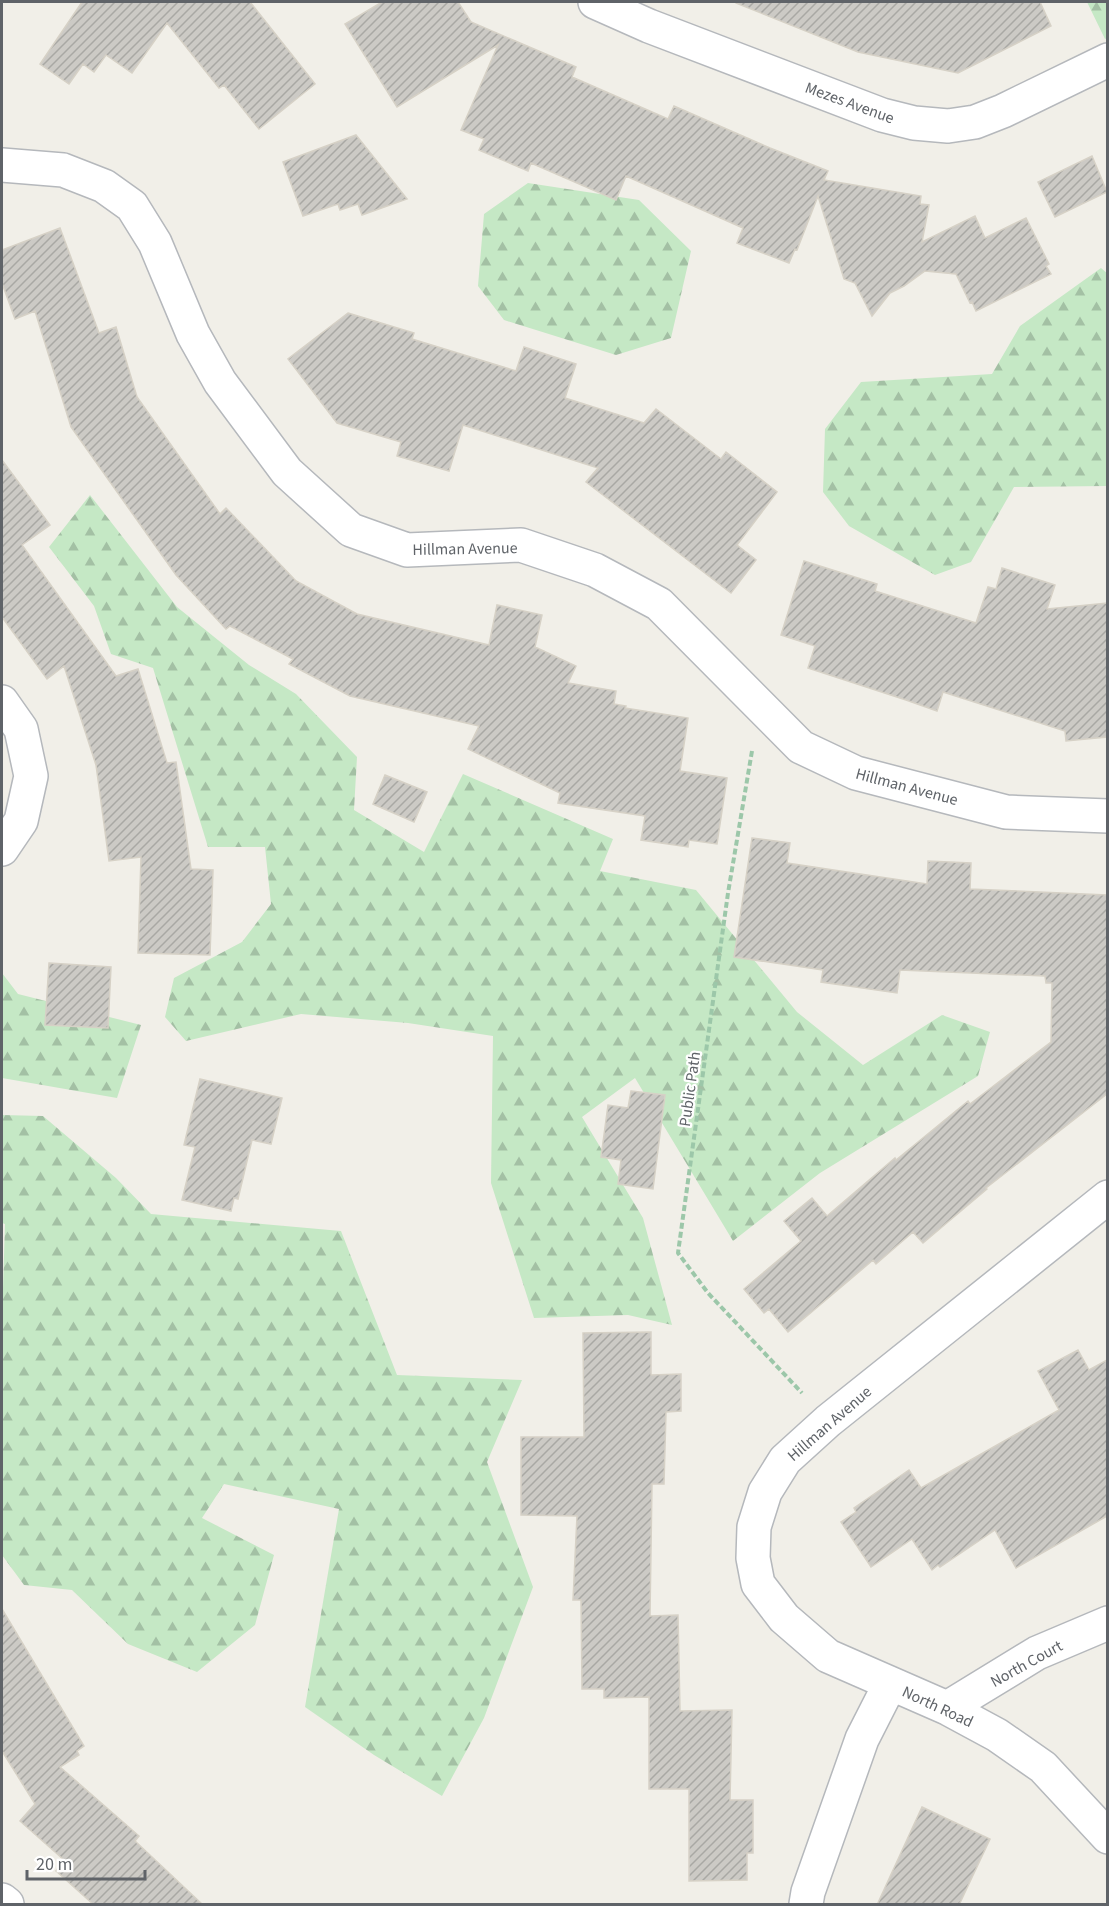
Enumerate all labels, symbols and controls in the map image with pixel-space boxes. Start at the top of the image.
street label: Mezes Avenue [802,77,897,129]
street label: Hillman Avenue [412,537,518,561]
street label: Hillman Avenue [853,763,960,811]
street label: Public Path [674,1050,706,1128]
street label: Hillman Avenue [783,1381,877,1467]
street label: North Court [986,1635,1067,1693]
street label: North Road [898,1681,977,1733]
scale bar [27,1843,146,1881]
text: 20 m [36,1852,72,1877]

